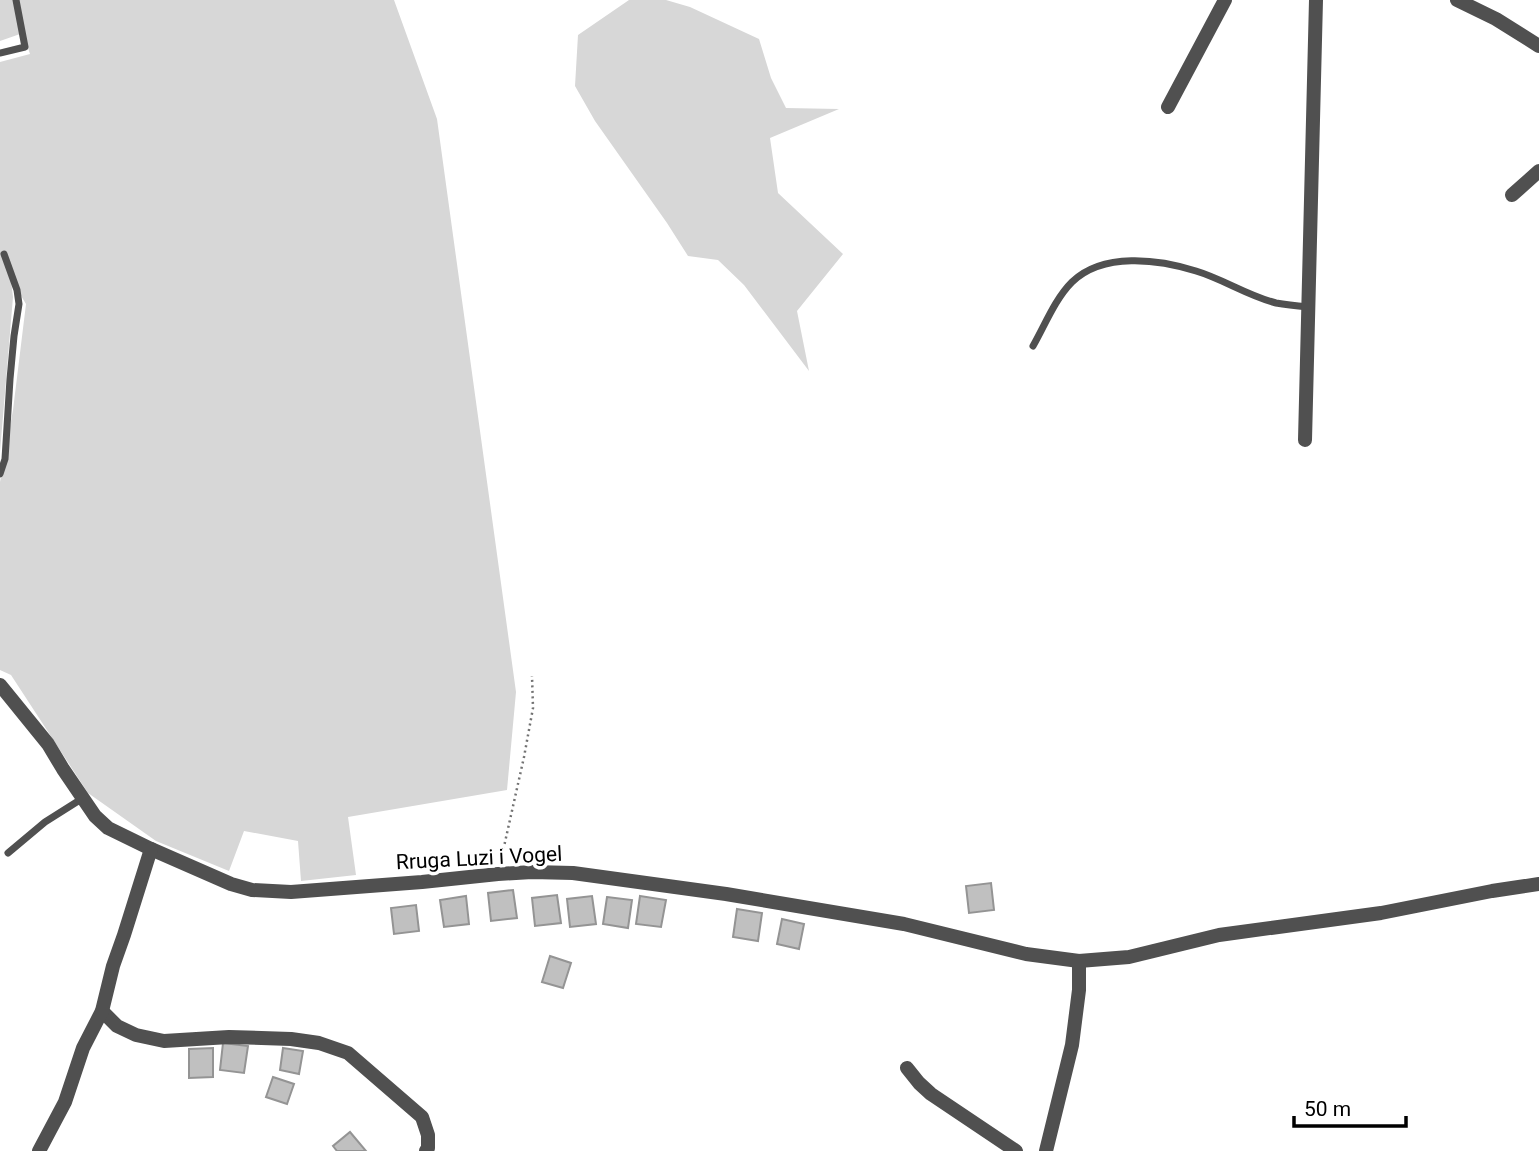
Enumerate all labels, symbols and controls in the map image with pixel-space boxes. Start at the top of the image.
street label: Rruga Luzi i Vogel [395,842,563,874]
scale bar [1294,1084,1406,1128]
text: 50 m [1304,1097,1351,1121]

